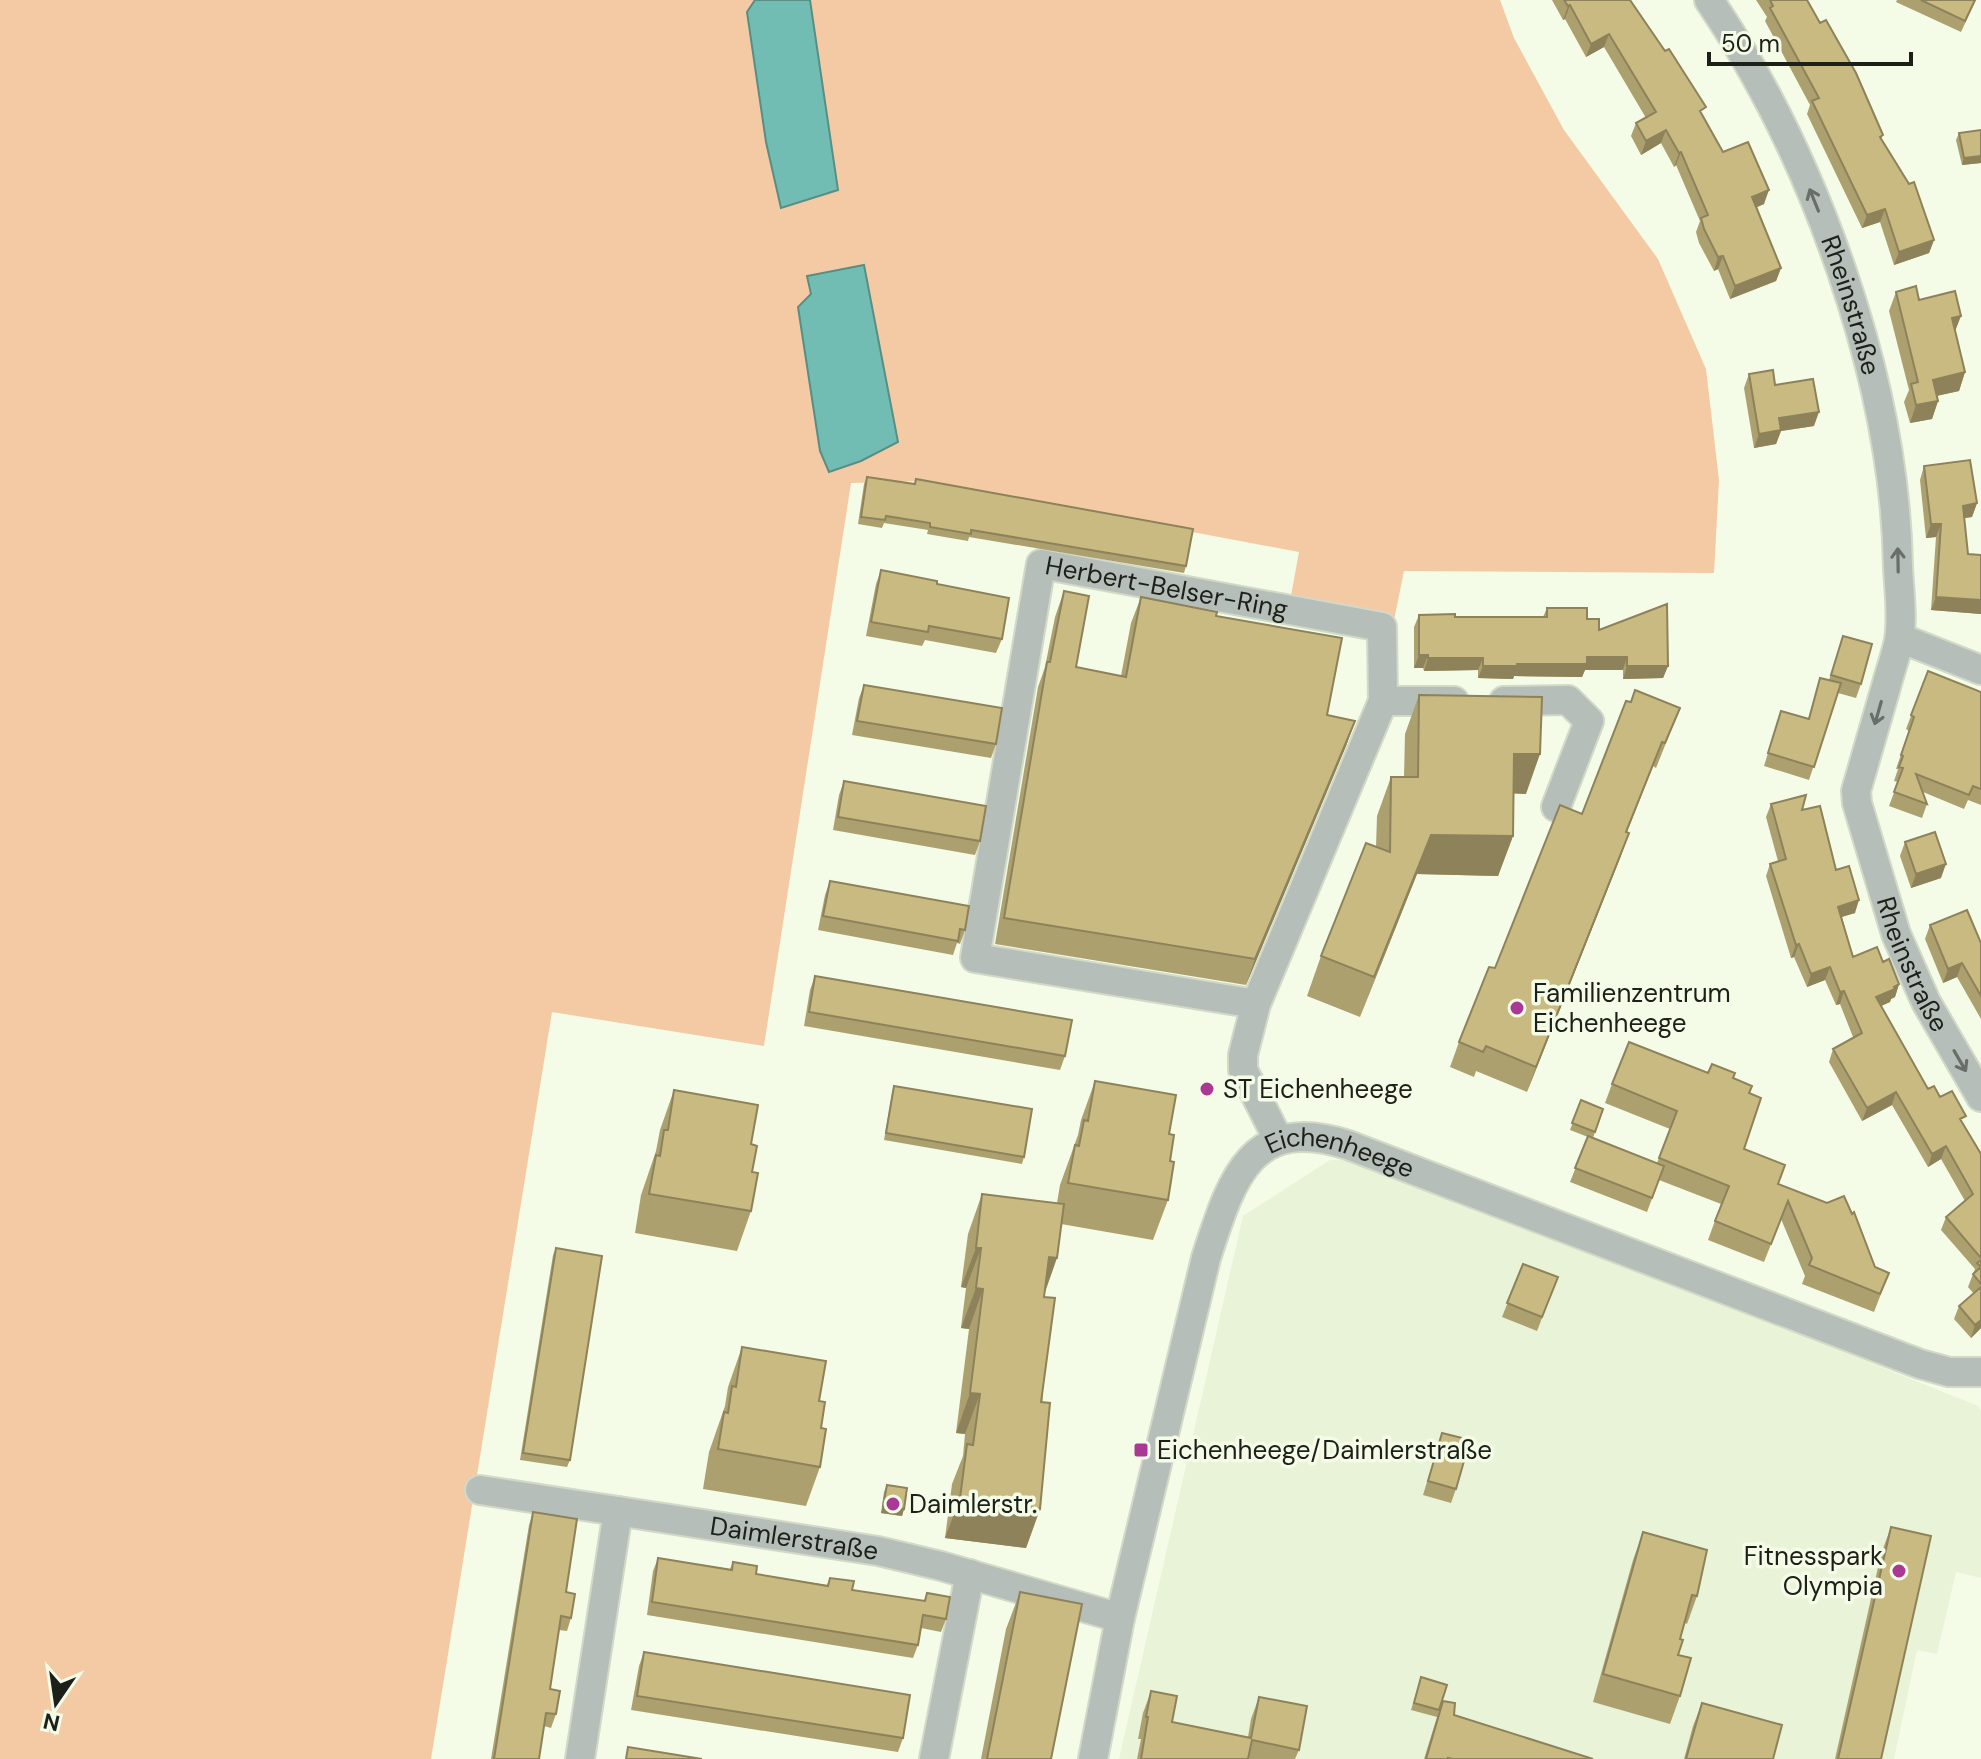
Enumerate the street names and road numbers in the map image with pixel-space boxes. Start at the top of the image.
street label: Rheinstraße [1813,230,1888,378]
street label: Herbert-Belser-Ring [1043,548,1291,626]
street label: Rheinstraße [1869,893,1957,1038]
street label: Eichenheege [1259,1120,1419,1186]
street label: Daimlerstraße [708,1509,881,1568]

